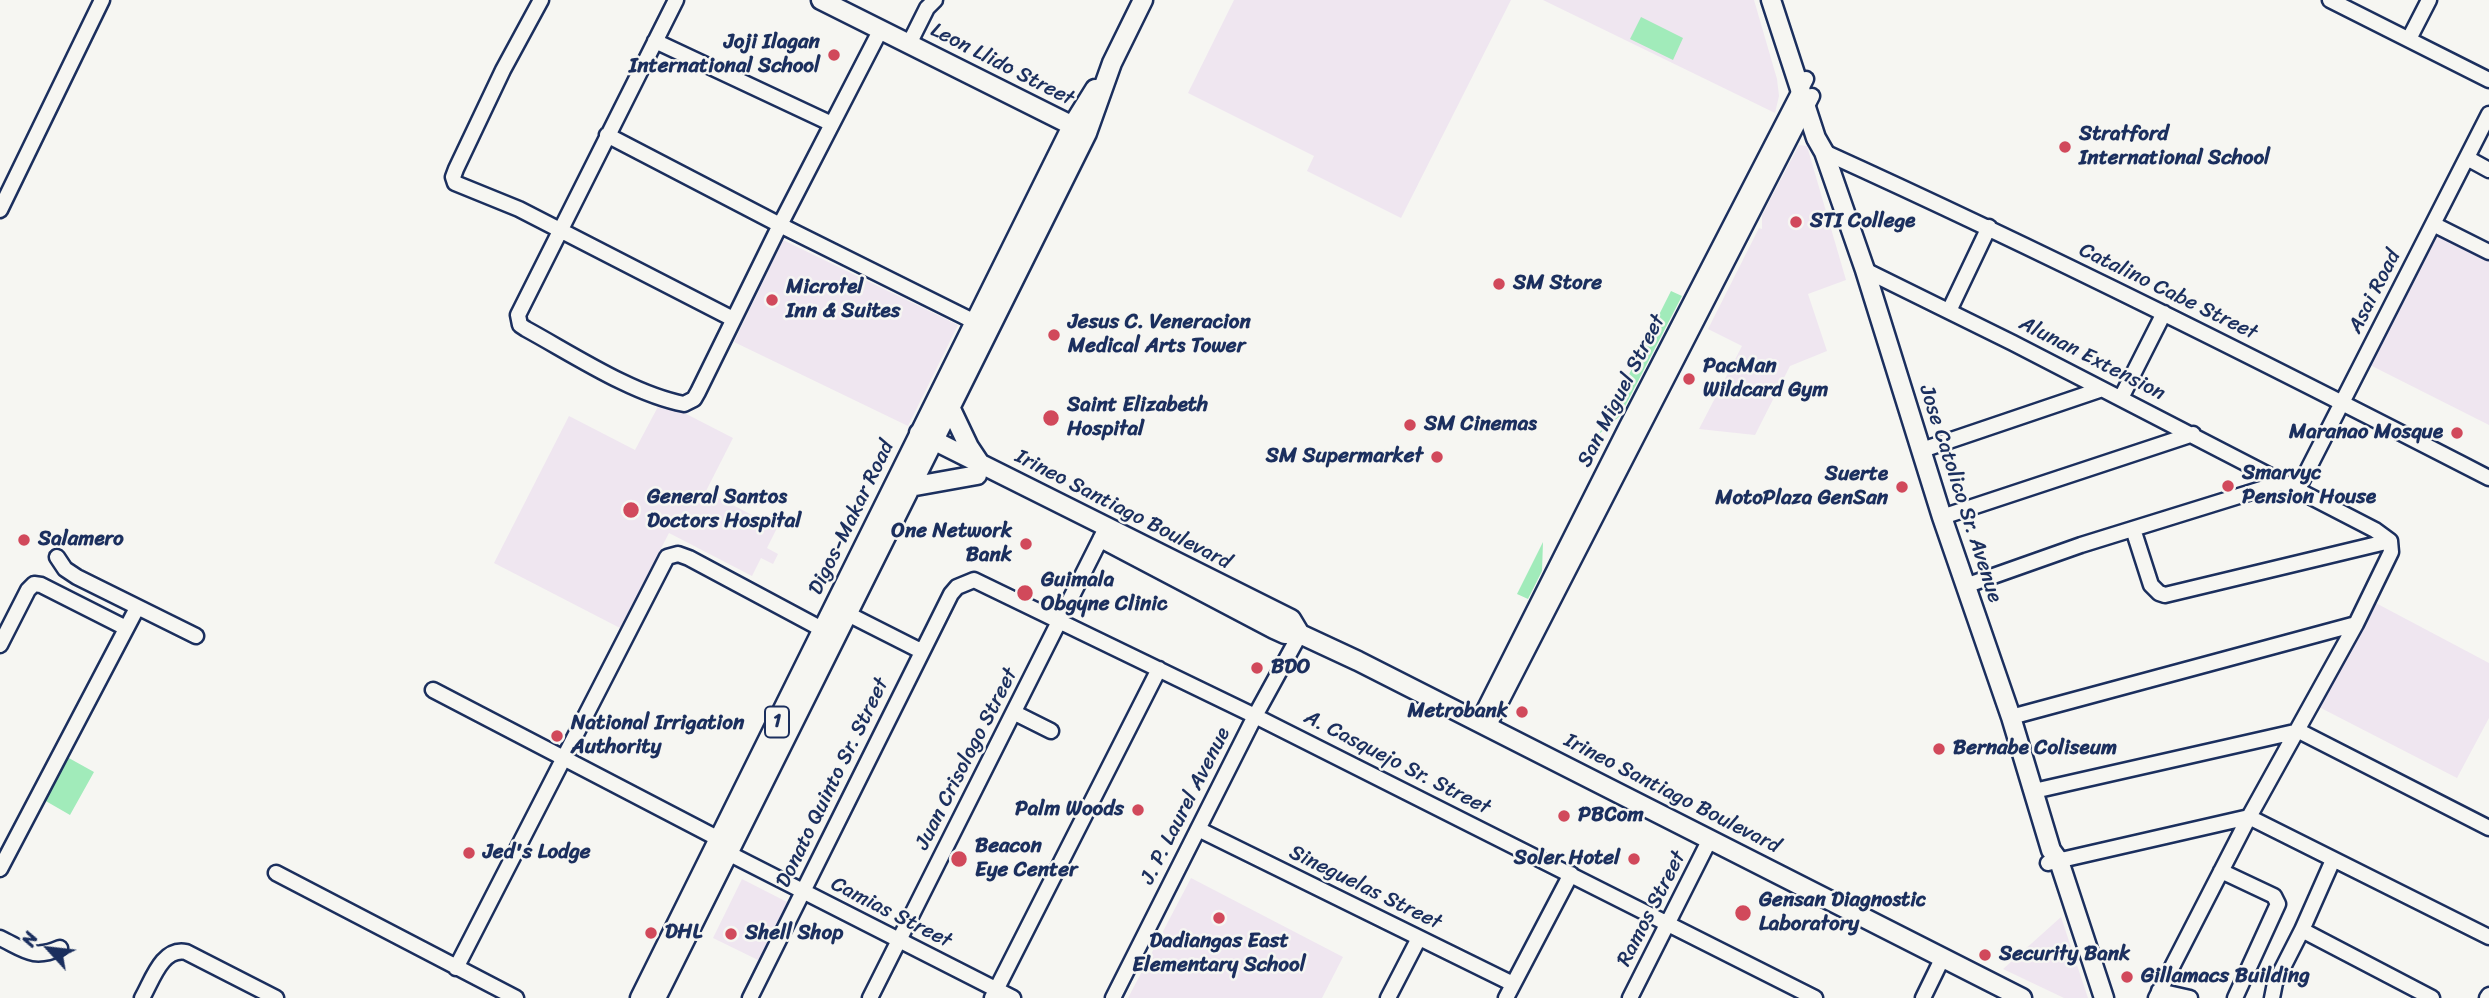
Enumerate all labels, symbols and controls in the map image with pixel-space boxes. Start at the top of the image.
street label: Leon Llido Street [926,18,1078,112]
place label: Joji Ilagan International School [629,30,820,80]
marker: Joji Ilagan International School [826,47,842,63]
place label: Stratford International School [2079,122,2270,172]
marker: Stratford International School [2057,139,2073,155]
place label: STI College [1810,209,1915,235]
marker: STI College [1788,214,1804,230]
street label: Catalino Cabe Street [2075,238,2261,346]
street label: Asai Road [2343,246,2407,338]
place label: SM Store [1513,271,1602,297]
place label: Microtel Inn & Suites [786,275,900,325]
marker: SM Store [1491,276,1507,292]
marker: Microtel Inn & Suites [764,292,780,308]
place label: Jesus C. Veneracion Medical Arts Tower [1068,310,1251,360]
street label: San Miguel Street [1573,310,1671,472]
street label: Alunan Extension [2015,311,2169,407]
marker: Jesus C. Veneracion Medical Arts Tower [1046,327,1062,343]
place label: PacMan Wildcard Gym [1703,354,1828,404]
marker: PacMan Wildcard Gym [1681,371,1697,387]
street label: Jose Catolico Sr. Avenue [1913,382,2007,606]
place label: Saint Elizabeth Hospital [1067,393,1208,443]
marker: Saint Elizabeth Hospital [1041,408,1061,428]
place label: SM Cinemas [1424,412,1537,438]
marker: SM Cinemas [1402,417,1418,433]
place label: Maranao Mosque [2289,420,2443,446]
marker: Maranao Mosque [2449,425,2465,441]
street label: Digos-Makar Road [804,437,900,599]
street label: Irineo Santiago Boulevard [1011,444,1235,576]
place label: SM Supermarket [1266,444,1423,470]
marker: SM Supermarket [1429,449,1445,465]
place label: Smarvyc Pension House [2242,461,2376,511]
place label: Suerte MotoPlaza GenSan [1715,462,1888,512]
marker: Smarvyc Pension House [2220,478,2236,494]
marker: Suerte MotoPlaza GenSan [1894,479,1910,495]
place label: General Santos Doctors Hospital [647,485,801,535]
marker: General Santos Doctors Hospital [621,500,641,520]
place label: One Network Bank [891,519,1012,569]
place label: Salamero [38,527,124,553]
marker: Salamero [16,532,32,548]
marker: One Network Bank [1018,536,1034,552]
place label: Guimala Obgyne Clinic [1041,568,1168,618]
marker: Guimala Obgyne Clinic [1015,583,1035,603]
place label: BDO [1271,655,1310,681]
marker: BDO [1249,660,1265,676]
street label: Juan Crisologo Street [910,664,1024,854]
street label: Donato Quinto Sr. Street [771,674,895,892]
place label: Metrobank [1407,699,1508,725]
marker: Metrobank [1514,704,1530,720]
street label: A. Casquejo Sr. Street [1300,705,1494,821]
road number: 1 [765,706,789,737]
place label: National Irrigation Authority [571,711,744,761]
street label: J. P. Laurel Avenue [1136,723,1236,889]
marker: National Irrigation Authority [549,728,565,744]
street label: Irineo Santiago Boulevard [1560,728,1784,860]
place label: Bernabe Coliseum [1953,736,2117,762]
marker: Bernabe Coliseum [1931,741,1947,757]
place label: Palm Woods [1015,797,1124,823]
marker: Palm Woods [1130,802,1146,818]
place label: PBCom [1578,803,1644,829]
marker: PBCom [1556,808,1572,824]
place label: Beacon Eye Center [975,834,1078,884]
place label: Jed's Lodge [483,840,591,866]
street label: Sineguelas Street [1285,840,1445,936]
marker: Jed's Lodge [461,845,477,861]
place label: Soler Hotel [1514,846,1620,872]
street label: Ramos Street [1612,847,1692,971]
marker: Beacon Eye Center [949,849,969,869]
marker: Soler Hotel [1626,851,1642,867]
street label: Camias Street [826,872,956,954]
place label: Gensan Diagnostic Laboratory [1759,888,1927,938]
marker: Gensan Diagnostic Laboratory [1733,903,1753,923]
marker: Dadiangas East Elementary School [1211,910,1227,926]
north arrow [14,914,84,984]
place label: DHL [665,920,702,946]
place label: Shell Shop [745,921,843,947]
marker: DHL [643,925,659,941]
text: N [12,926,48,953]
marker: Shell Shop [723,926,739,942]
place label: Dadiangas East Elementary School [1132,929,1306,979]
place label: Security Bank [1999,942,2130,968]
marker: Security Bank [1977,947,1993,963]
place label: Gillamacs Building [2141,964,2310,990]
marker: Gillamacs Building [2119,969,2135,985]

